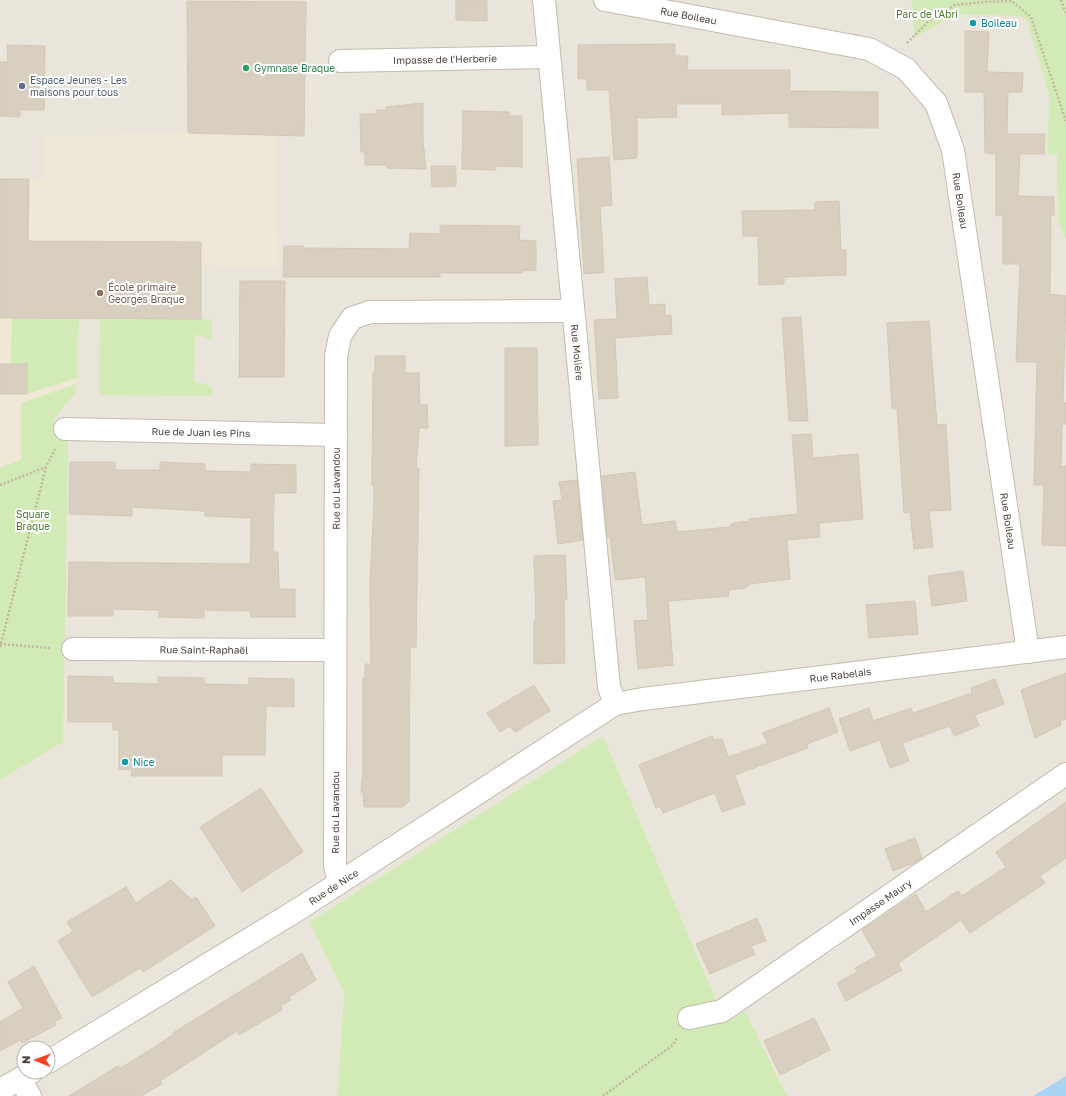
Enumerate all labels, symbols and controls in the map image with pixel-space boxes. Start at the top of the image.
street label: Rue Boileau [659,4,718,27]
park label: Parc de l'Abri [896,8,958,20]
place label: Boileau [981,17,1017,29]
marker: Boileau [968,18,978,28]
street label: Impasse de l'Herberie [393,52,497,66]
place label: Gymnase Braque [254,62,335,74]
marker: Gymnase Braque [241,63,251,73]
place label: Espace Jeunes - Les maisons pour tous [30,74,127,98]
marker: Espace Jeunes - Les maisons pour tous [17,81,27,91]
street label: Rue Boileau [950,171,971,230]
place label: École primaire Georges Braque [108,281,185,305]
marker: École primaire Georges Braque [95,288,105,298]
street label: Rue Molière [569,324,586,382]
street label: Rue de Juan les Pins [151,425,251,439]
street label: Rue du Lavandou [330,447,342,530]
street label: Rue Boileau [998,492,1019,550]
park label: Square Braque [16,508,50,532]
street label: Rue Saint-Raphaël [160,643,248,656]
street label: Rue Rabelais [809,665,872,684]
place label: Nice [133,756,155,768]
marker: Nice [120,757,130,767]
street label: Rue du Lavandou [329,771,341,854]
street label: Rue de Nice [306,866,361,907]
street label: Impasse Maury [847,876,914,928]
north arrow [16,1040,56,1080]
text: N [19,1056,32,1064]

